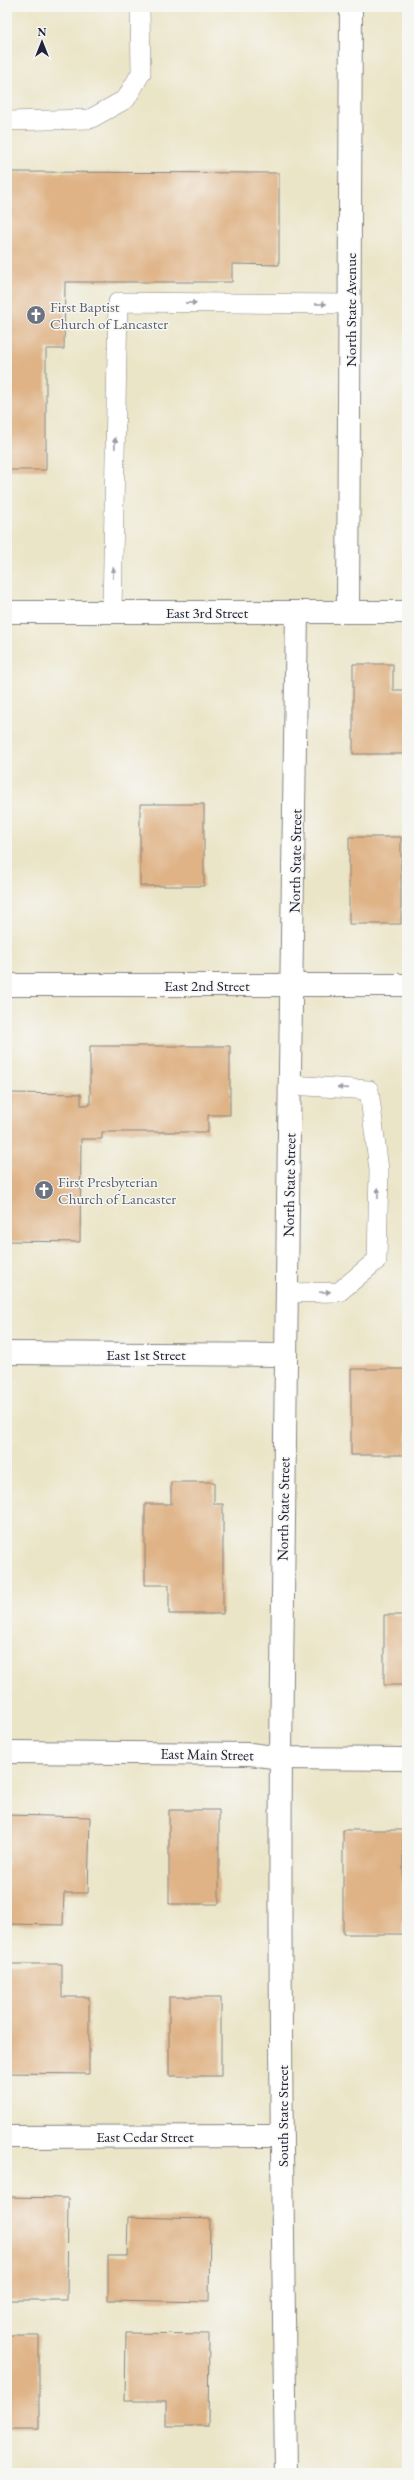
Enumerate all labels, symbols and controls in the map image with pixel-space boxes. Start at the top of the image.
north arrow [22,22,62,62]
text: N [38,25,47,39]
street label: North State Avenue [341,253,360,367]
place label: First Baptist Church of Lancaster [50,297,168,333]
one-way arrow [185,300,198,306]
one-way arrow [315,301,328,307]
church icon: First Baptist Church of Lancaster [25,304,47,326]
one-way arrow [112,437,119,449]
one-way arrow [110,566,116,579]
street label: East 3rd Street [166,603,248,622]
street label: North State Street [285,809,305,913]
street label: East 2nd Street [164,976,250,995]
one-way arrow [336,1085,349,1091]
street label: North State Street [279,1133,299,1237]
place label: First Presbyterian Church of Lancaster [58,1172,176,1208]
church icon: First Presbyterian Church of Lancaster [33,1179,55,1201]
one-way arrow [375,1186,381,1199]
one-way arrow [319,1289,332,1295]
street label: East 1st Street [106,1345,186,1364]
street label: North State Street [273,1457,293,1561]
street label: East Main Street [160,1744,254,1764]
street label: South State Street [273,2065,292,2167]
street label: East Cedar Street [96,2127,194,2146]

